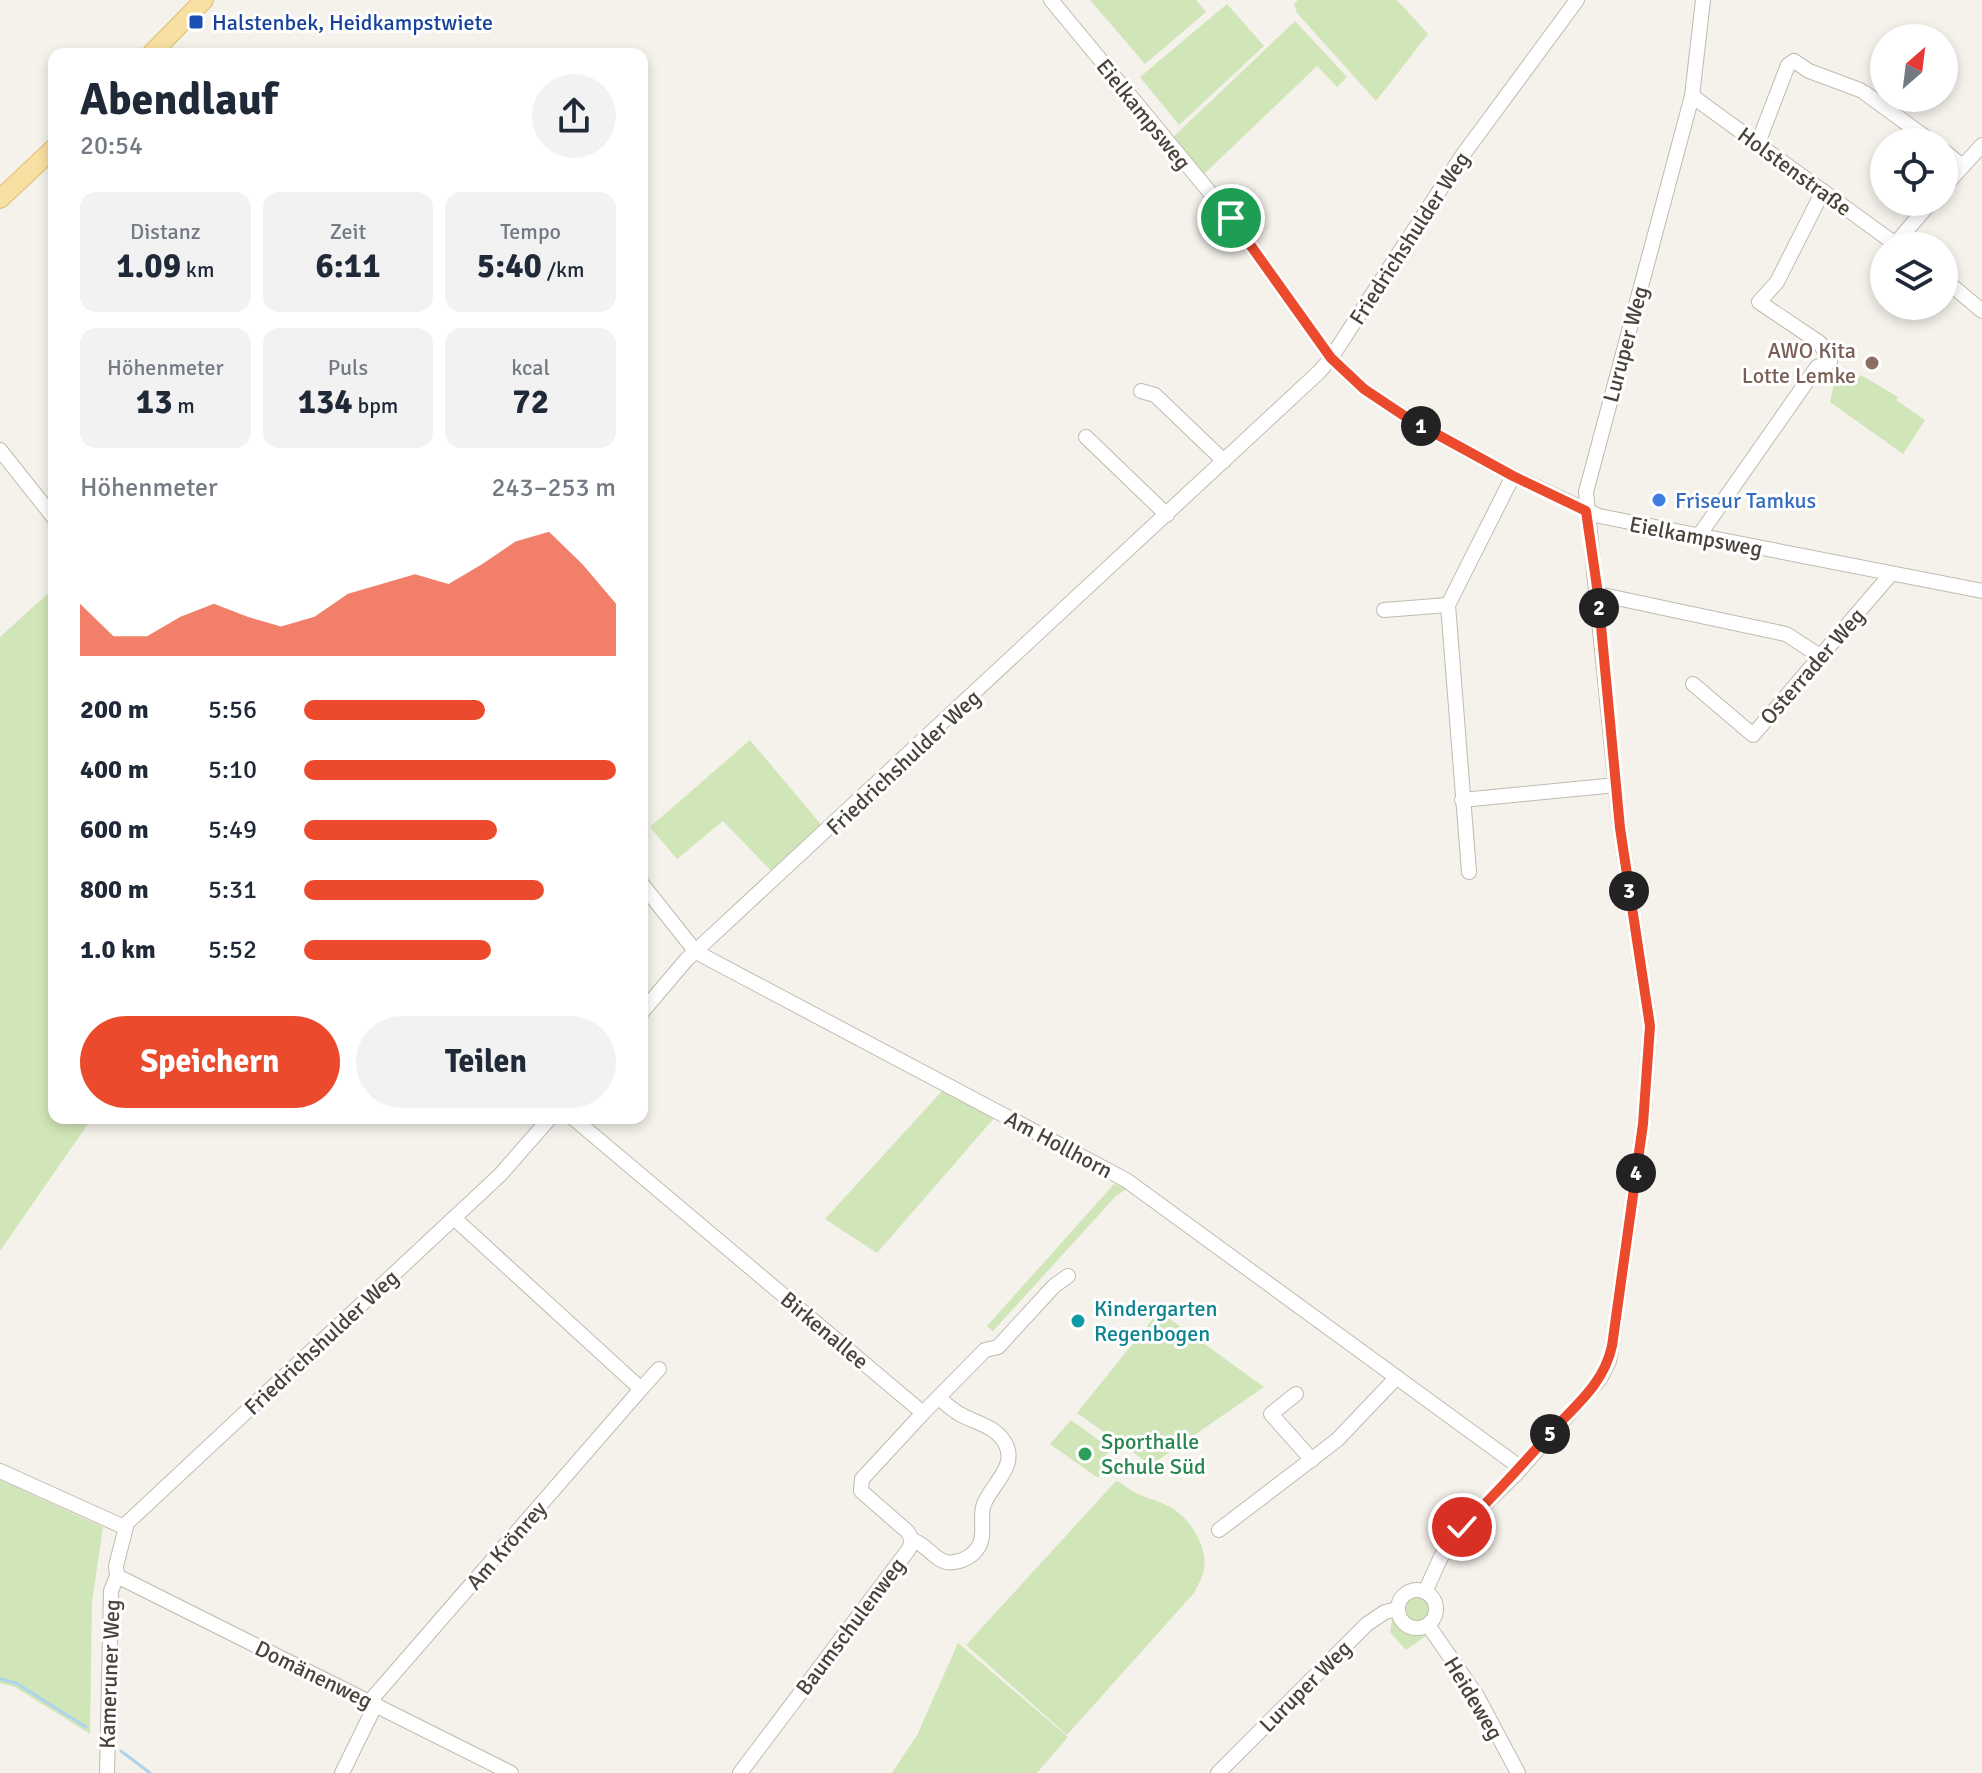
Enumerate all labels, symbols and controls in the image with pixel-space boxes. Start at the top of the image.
place label: Halstenbek, Heidkampstwiete [212,9,493,36]
marker: Halstenbek, Heidkampstwiete [187,13,205,31]
north arrow [1870,24,1958,112]
map controls [1870,24,1958,320]
street label: Eielkampsweg [1091,53,1197,175]
text: Abendlauf [80,73,278,127]
button: share [532,74,616,158]
street label: Holstenstraße [1733,121,1857,222]
button: locate [1870,128,1958,216]
text: 20:54 [80,130,143,162]
street label: Friedrichshulder Weg [1343,147,1475,330]
pin [1197,184,1265,252]
icon: arrive [1209,196,1253,240]
text: Distanz [130,218,201,245]
text: Zeit [330,218,366,245]
text: Tempo [500,218,561,245]
button: layers [1870,232,1958,320]
text: 1.09 [116,245,181,287]
text: 6:11 [315,245,381,287]
text: 5:40 [477,245,542,287]
text: km [181,256,214,283]
text: /km [542,256,585,283]
street label: Luruper Weg [1597,283,1654,405]
place label: AWO Kita Lotte Lemke [1742,337,1856,389]
text: Höhenmeter [107,354,224,381]
text: Puls [328,354,368,381]
text: kcal [511,354,550,381]
marker: AWO Kita Lotte Lemke [1863,354,1881,372]
text: 13 [136,381,173,423]
text: 134 [298,381,353,423]
text: 72 [512,381,549,423]
text: m [173,392,195,419]
text: bpm [353,392,398,419]
pin: 1 [1401,406,1441,446]
text: 1 [1415,412,1427,439]
text: Höhenmeter [80,472,218,504]
text: 243–253 m [492,472,616,504]
place label: Friseur Tamkus [1675,487,1816,514]
marker: Friseur Tamkus [1650,491,1668,509]
street label: Eielkampsweg [1627,510,1765,563]
pin: 2 [1579,588,1619,628]
text: 2 [1593,594,1605,621]
street label: Osterrader Weg [1754,602,1870,730]
street label: Friedrichshulder Weg [821,684,986,841]
text: 200 m [80,694,149,726]
text: 5:56 [208,694,257,726]
text: 400 m [80,754,149,786]
text: 5:10 [208,754,257,786]
text: 600 m [80,814,149,846]
text: 5:49 [208,814,257,846]
pin: 3 [1609,871,1649,911]
text: 800 m [80,874,149,906]
text: 5:31 [208,874,257,906]
text: 3 [1623,877,1635,904]
text: 1.0 km [80,934,156,966]
text: 5:52 [208,934,257,966]
button: Speichern [80,1016,340,1108]
button: Teilen [356,1016,616,1108]
street label: Am Hollhorn [1000,1105,1117,1184]
pin: 4 [1616,1153,1656,1193]
text: 4 [1630,1159,1642,1186]
street label: Friedrichshulder Weg [239,1264,404,1421]
street label: Birkenallee [775,1286,874,1375]
place label: Kindergarten Regenbogen [1094,1295,1217,1347]
marker: Kindergarten Regenbogen [1069,1312,1087,1330]
pin: 5 [1530,1414,1570,1454]
text: 5 [1544,1420,1556,1447]
place label: Sporthalle Schule Süd [1101,1428,1206,1480]
marker: Sporthalle Schule Süd [1076,1445,1094,1463]
pin [1428,1493,1496,1561]
street label: Am Krönrey [461,1495,553,1595]
icon: check [1440,1505,1484,1549]
street label: Baumschulenweg [790,1552,911,1700]
street label: Kameruner Weg [93,1599,126,1749]
street label: Domänenweg [251,1634,377,1714]
street label: Luruper Weg [1254,1635,1357,1738]
street label: Heideweg [1438,1652,1509,1745]

